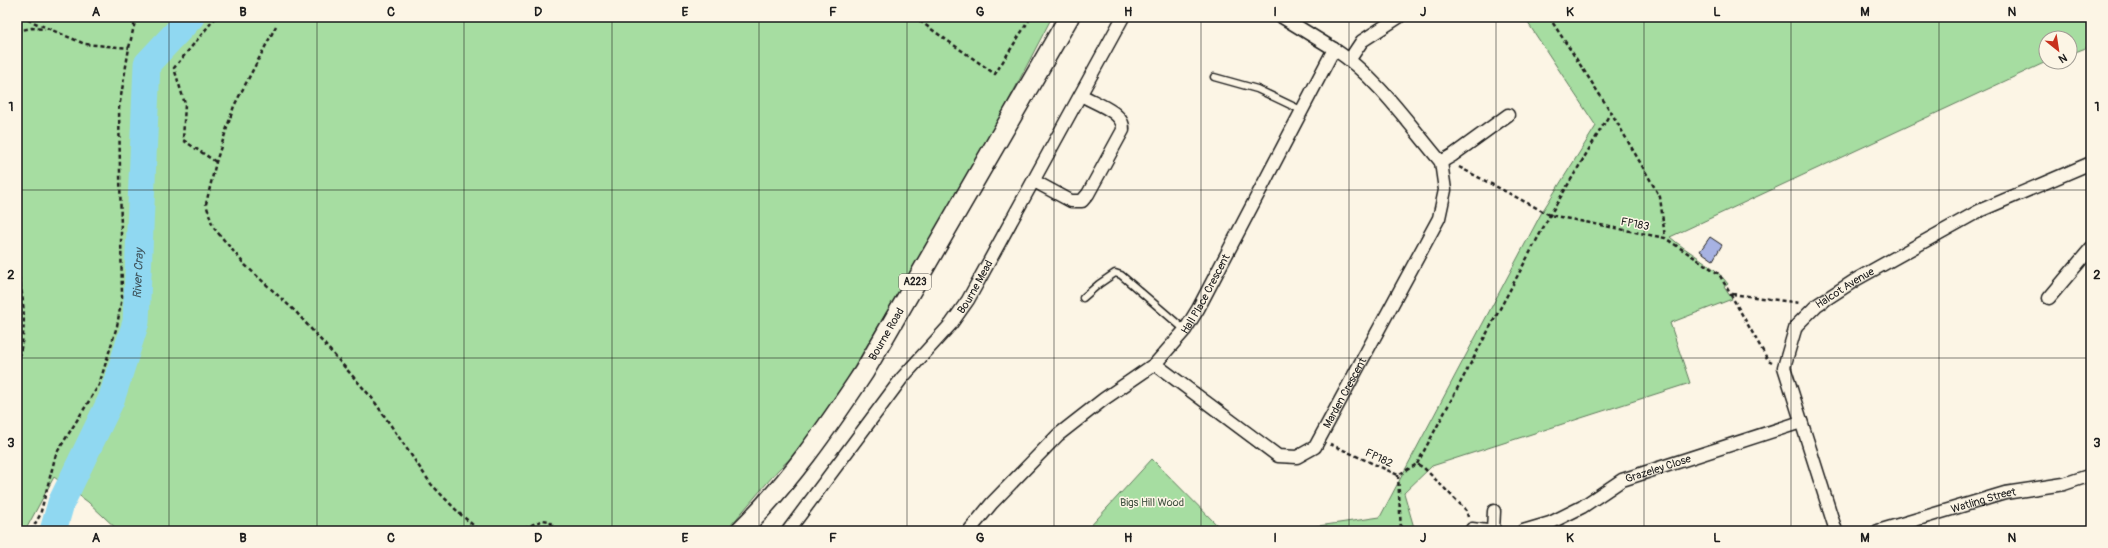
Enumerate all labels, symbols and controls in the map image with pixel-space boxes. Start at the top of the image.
text: A [92,4,101,20]
text: B [239,4,247,20]
text: C [387,4,395,20]
text: D [534,4,542,20]
text: E [682,4,689,20]
text: F [829,4,837,20]
text: G [976,4,985,20]
text: H [1124,4,1132,20]
text: I [1273,4,1277,20]
text: J [1420,4,1426,20]
text: K [1566,4,1574,20]
text: L [1713,4,1721,20]
text: M [1860,4,1870,20]
text: N [2008,4,2017,20]
north arrow [2038,30,2078,70]
text: N [2056,51,2069,66]
text: 1 [8,99,14,115]
text: 1 [2094,99,2100,115]
street label: FP183 [1620,215,1650,233]
water label: River Cray [130,246,147,299]
street label: Hall Place Crescent [1178,251,1232,336]
street label: Bourne Mead [954,258,995,316]
street label: Halcot Avenue [1813,264,1877,311]
text: 2 [7,267,15,283]
text: 2 [2093,267,2101,283]
road number: A223 [899,274,931,290]
street label: Bourne Road [866,305,906,362]
street label: Marden Crescent [1320,355,1369,430]
text: 3 [7,435,15,451]
text: 3 [2093,435,2101,451]
street label: FP182 [1363,446,1395,470]
street label: Grazeley Close [1623,451,1693,485]
street label: Watling Street [1949,485,2017,515]
park label: Bigs Hill Wood [1120,496,1184,509]
text: A [92,530,101,546]
text: B [239,530,247,546]
text: C [387,530,395,546]
text: D [534,530,542,546]
text: E [682,530,689,546]
text: F [829,530,837,546]
text: G [976,530,985,546]
text: H [1124,530,1132,546]
text: I [1273,530,1277,546]
text: J [1420,530,1426,546]
text: K [1566,530,1574,546]
text: L [1713,530,1721,546]
text: M [1860,530,1870,546]
text: N [2008,530,2017,546]

